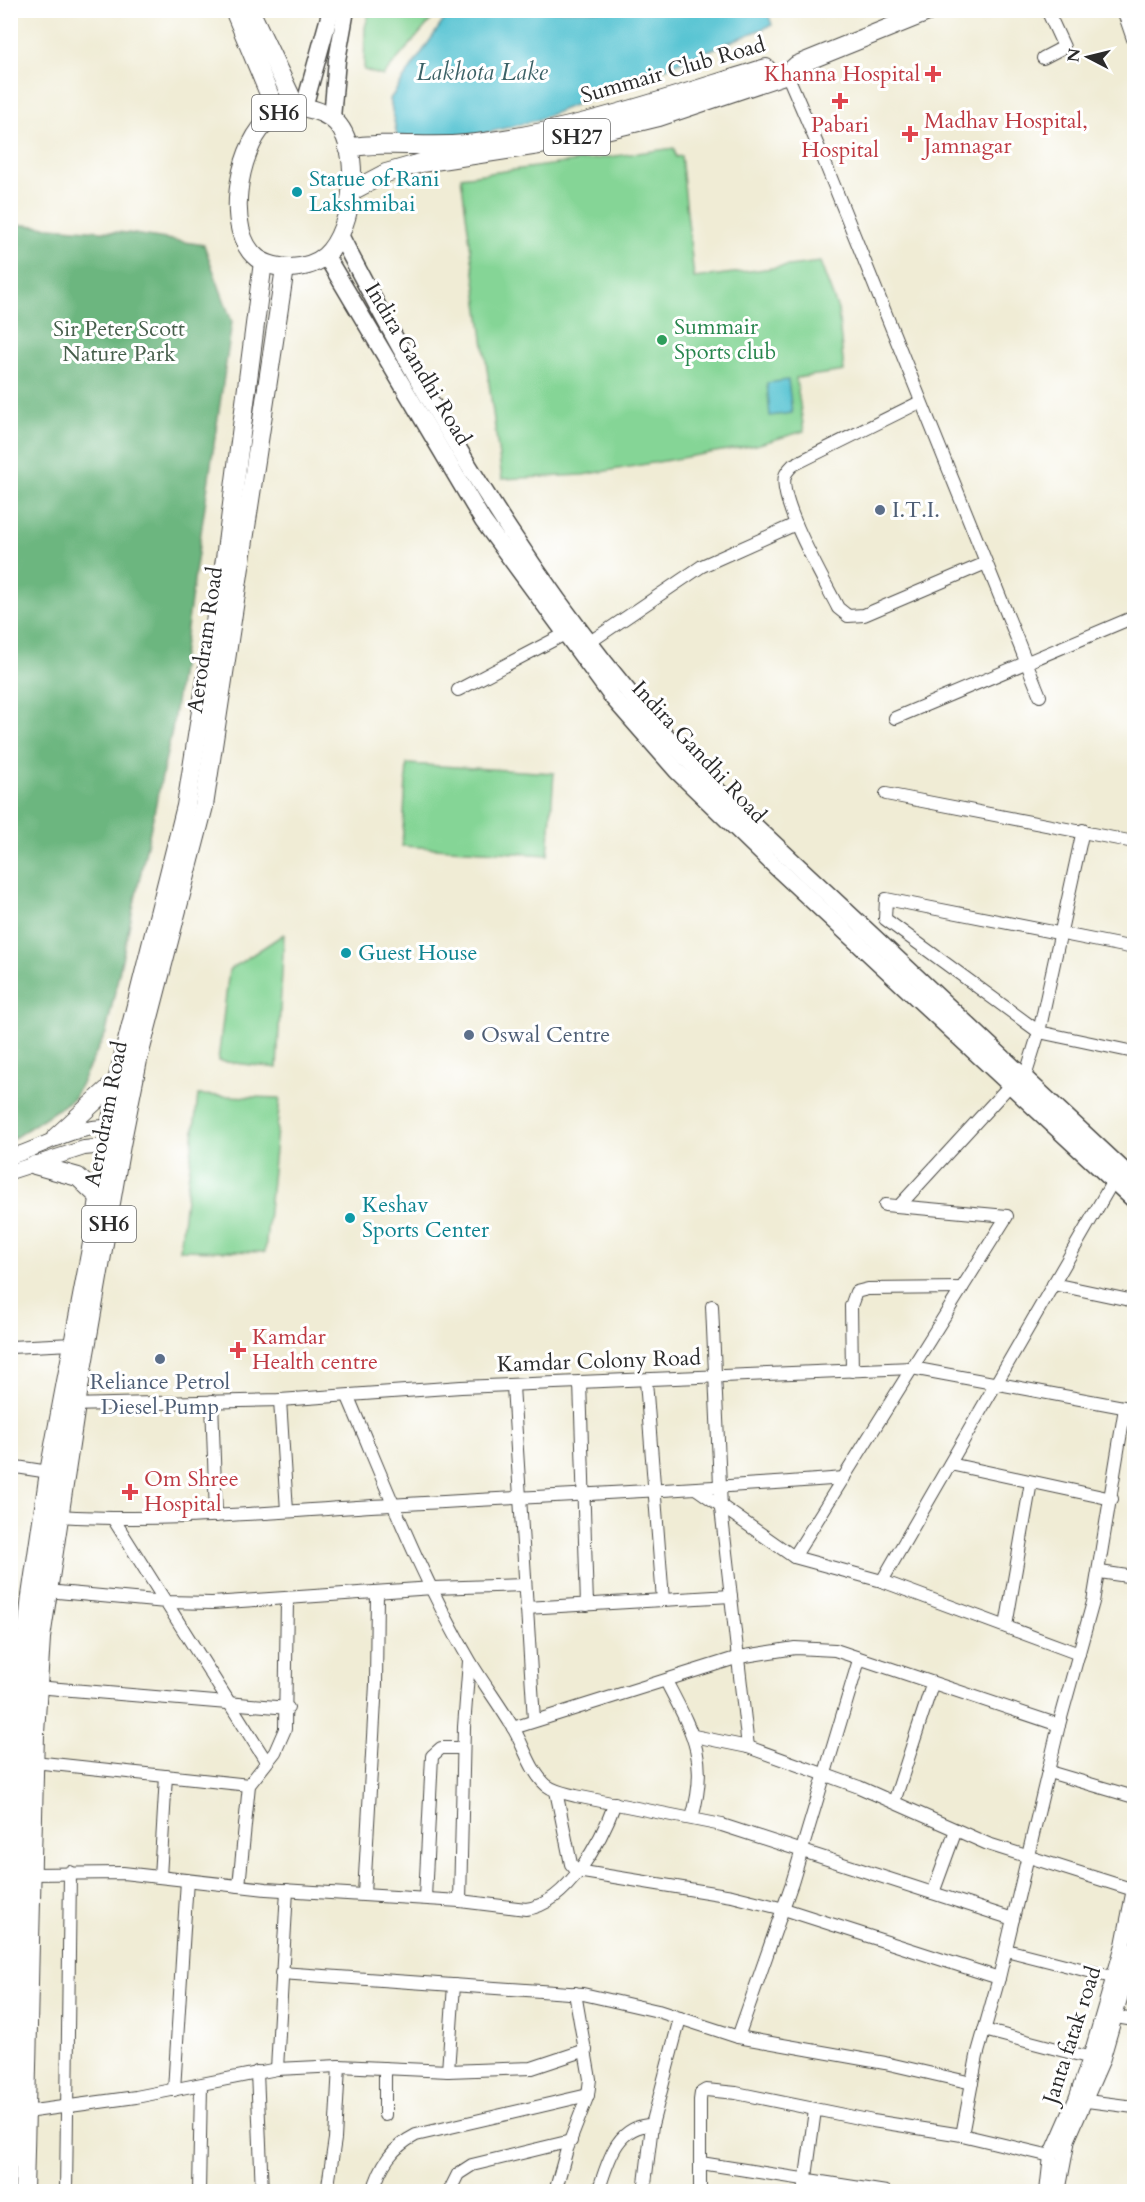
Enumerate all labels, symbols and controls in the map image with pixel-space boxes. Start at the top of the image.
north arrow [1058,27,1118,87]
street label: Summair Club Road [577,29,769,111]
text: N [1062,47,1086,64]
water label: Lakhota Lake [416,56,549,89]
place label: Khanna Hospital [764,59,920,89]
marker: Khanna Hospital [924,65,942,83]
marker: Pabari Hospital [831,92,849,110]
road number: SH6 [252,95,306,131]
place label: Madhav Hospital, Jamnagar [921,106,1088,161]
place label: Pabari Hospital [801,110,879,165]
road number: SH27 [544,119,610,155]
marker: Madhav Hospital, Jamnagar [901,125,919,143]
place label: Statue of Rani Lakshmibai [309,164,439,219]
marker: Statue of Rani Lakshmibai [290,185,304,199]
street label: Indira Gandhi Road [357,277,479,451]
place label: Summair Sports club [674,312,776,367]
park label: Sir Peter Scott Nature Park [53,314,185,369]
marker: Summair Sports club [655,333,669,347]
place label: I.T.I. [892,495,940,525]
marker: I.T.I. [873,503,887,517]
street label: Aerodram Road [180,565,230,715]
street label: Indira Gandhi Road [625,674,773,830]
place label: Guest House [358,938,477,968]
marker: Guest House [339,946,353,960]
place label: Oswal Centre [481,1020,610,1050]
marker: Oswal Centre [462,1028,476,1042]
street label: Aerodram Road [77,1038,135,1189]
place label: Keshav Sports Center [362,1190,490,1245]
road number: SH6 [82,1206,136,1242]
marker: Keshav Sports Center [343,1211,357,1225]
place label: Kamdar Health centre [252,1322,378,1377]
marker: Kamdar Health centre [229,1341,247,1359]
street label: Kamdar Colony Road [496,1342,702,1380]
marker: Reliance Petrol Diesel Pump [153,1352,167,1366]
place label: Reliance Petrol Diesel Pump [90,1367,231,1422]
place label: Om Shree Hospital [144,1464,239,1519]
marker: Om Shree Hospital [121,1483,139,1501]
street label: Janta fatak road [1035,1962,1108,2111]

